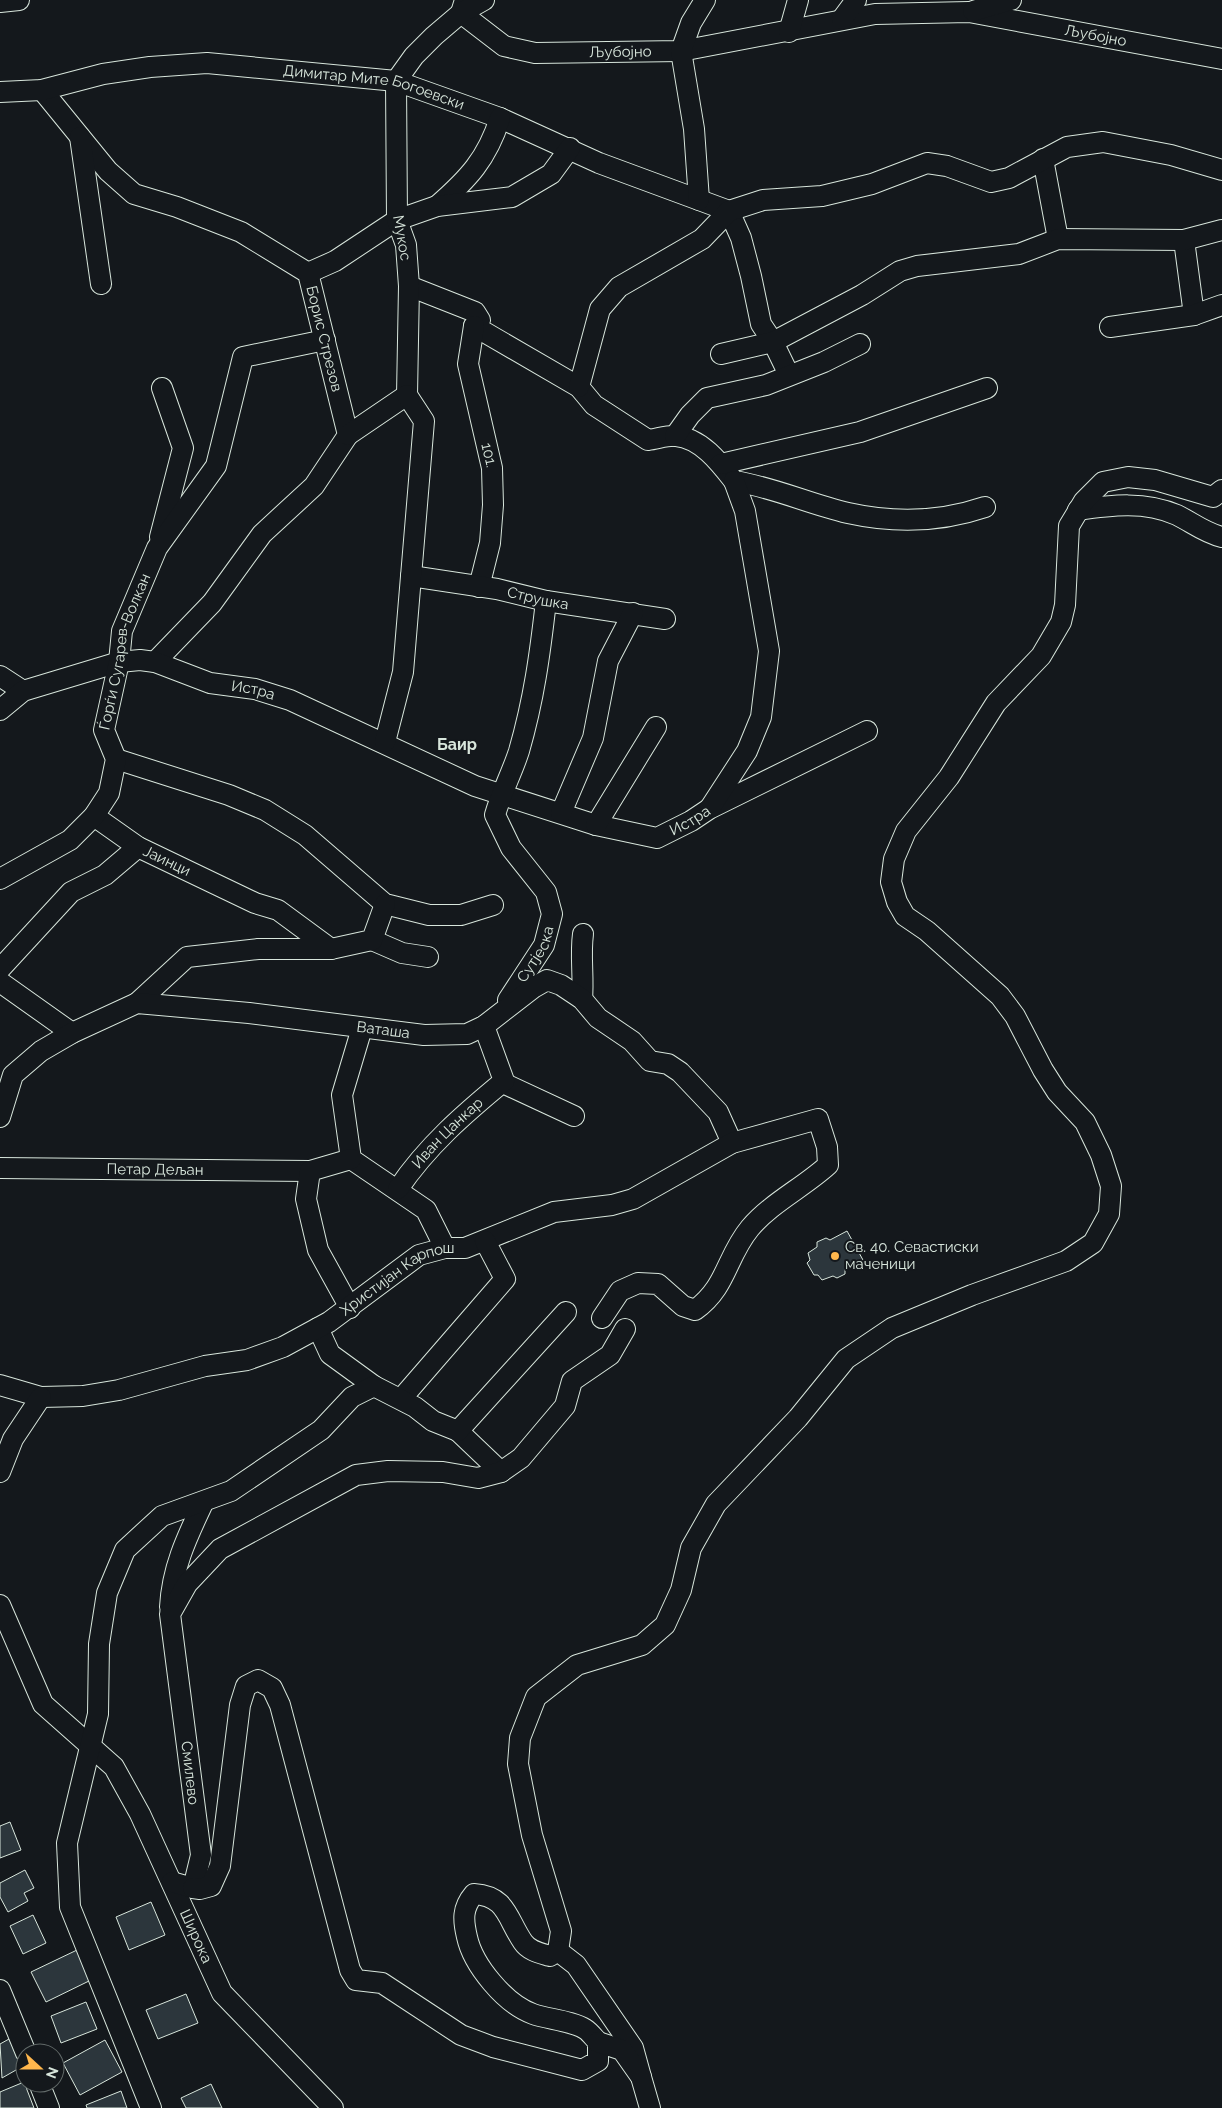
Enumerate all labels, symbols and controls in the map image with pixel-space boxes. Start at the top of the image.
street label: Љубојно [1063,21,1128,50]
street label: Љубојно [589,42,652,61]
street label: Димитар Мите Богоевски [282,61,467,114]
street label: Мукос [389,214,415,262]
street label: Борис Стрезов [302,284,346,393]
street label: 101. [477,441,501,469]
street label: Ѓорѓи Сугарев-Волкан [95,571,154,732]
street label: Струшка [505,583,570,613]
street label: Истра [230,677,277,704]
district label: Баир [437,735,477,754]
street label: Истра [666,802,714,839]
street label: Јаинци [140,842,194,880]
street label: Сутјеска [513,924,558,986]
street label: Ваташа [356,1018,411,1042]
street label: Иван Цанкар [408,1094,487,1172]
street label: Петар Дељан [106,1160,204,1179]
place label: Св. 40. Севастиски маченици [845,1238,979,1273]
street label: Христијан Карпош [337,1239,455,1320]
marker: Св. 40. Севастиски маченици [829,1250,841,1262]
street label: Смилево [177,1740,203,1806]
street label: Широка [176,1906,216,1966]
north arrow [15,2043,65,2093]
text: N [43,2065,62,2081]

